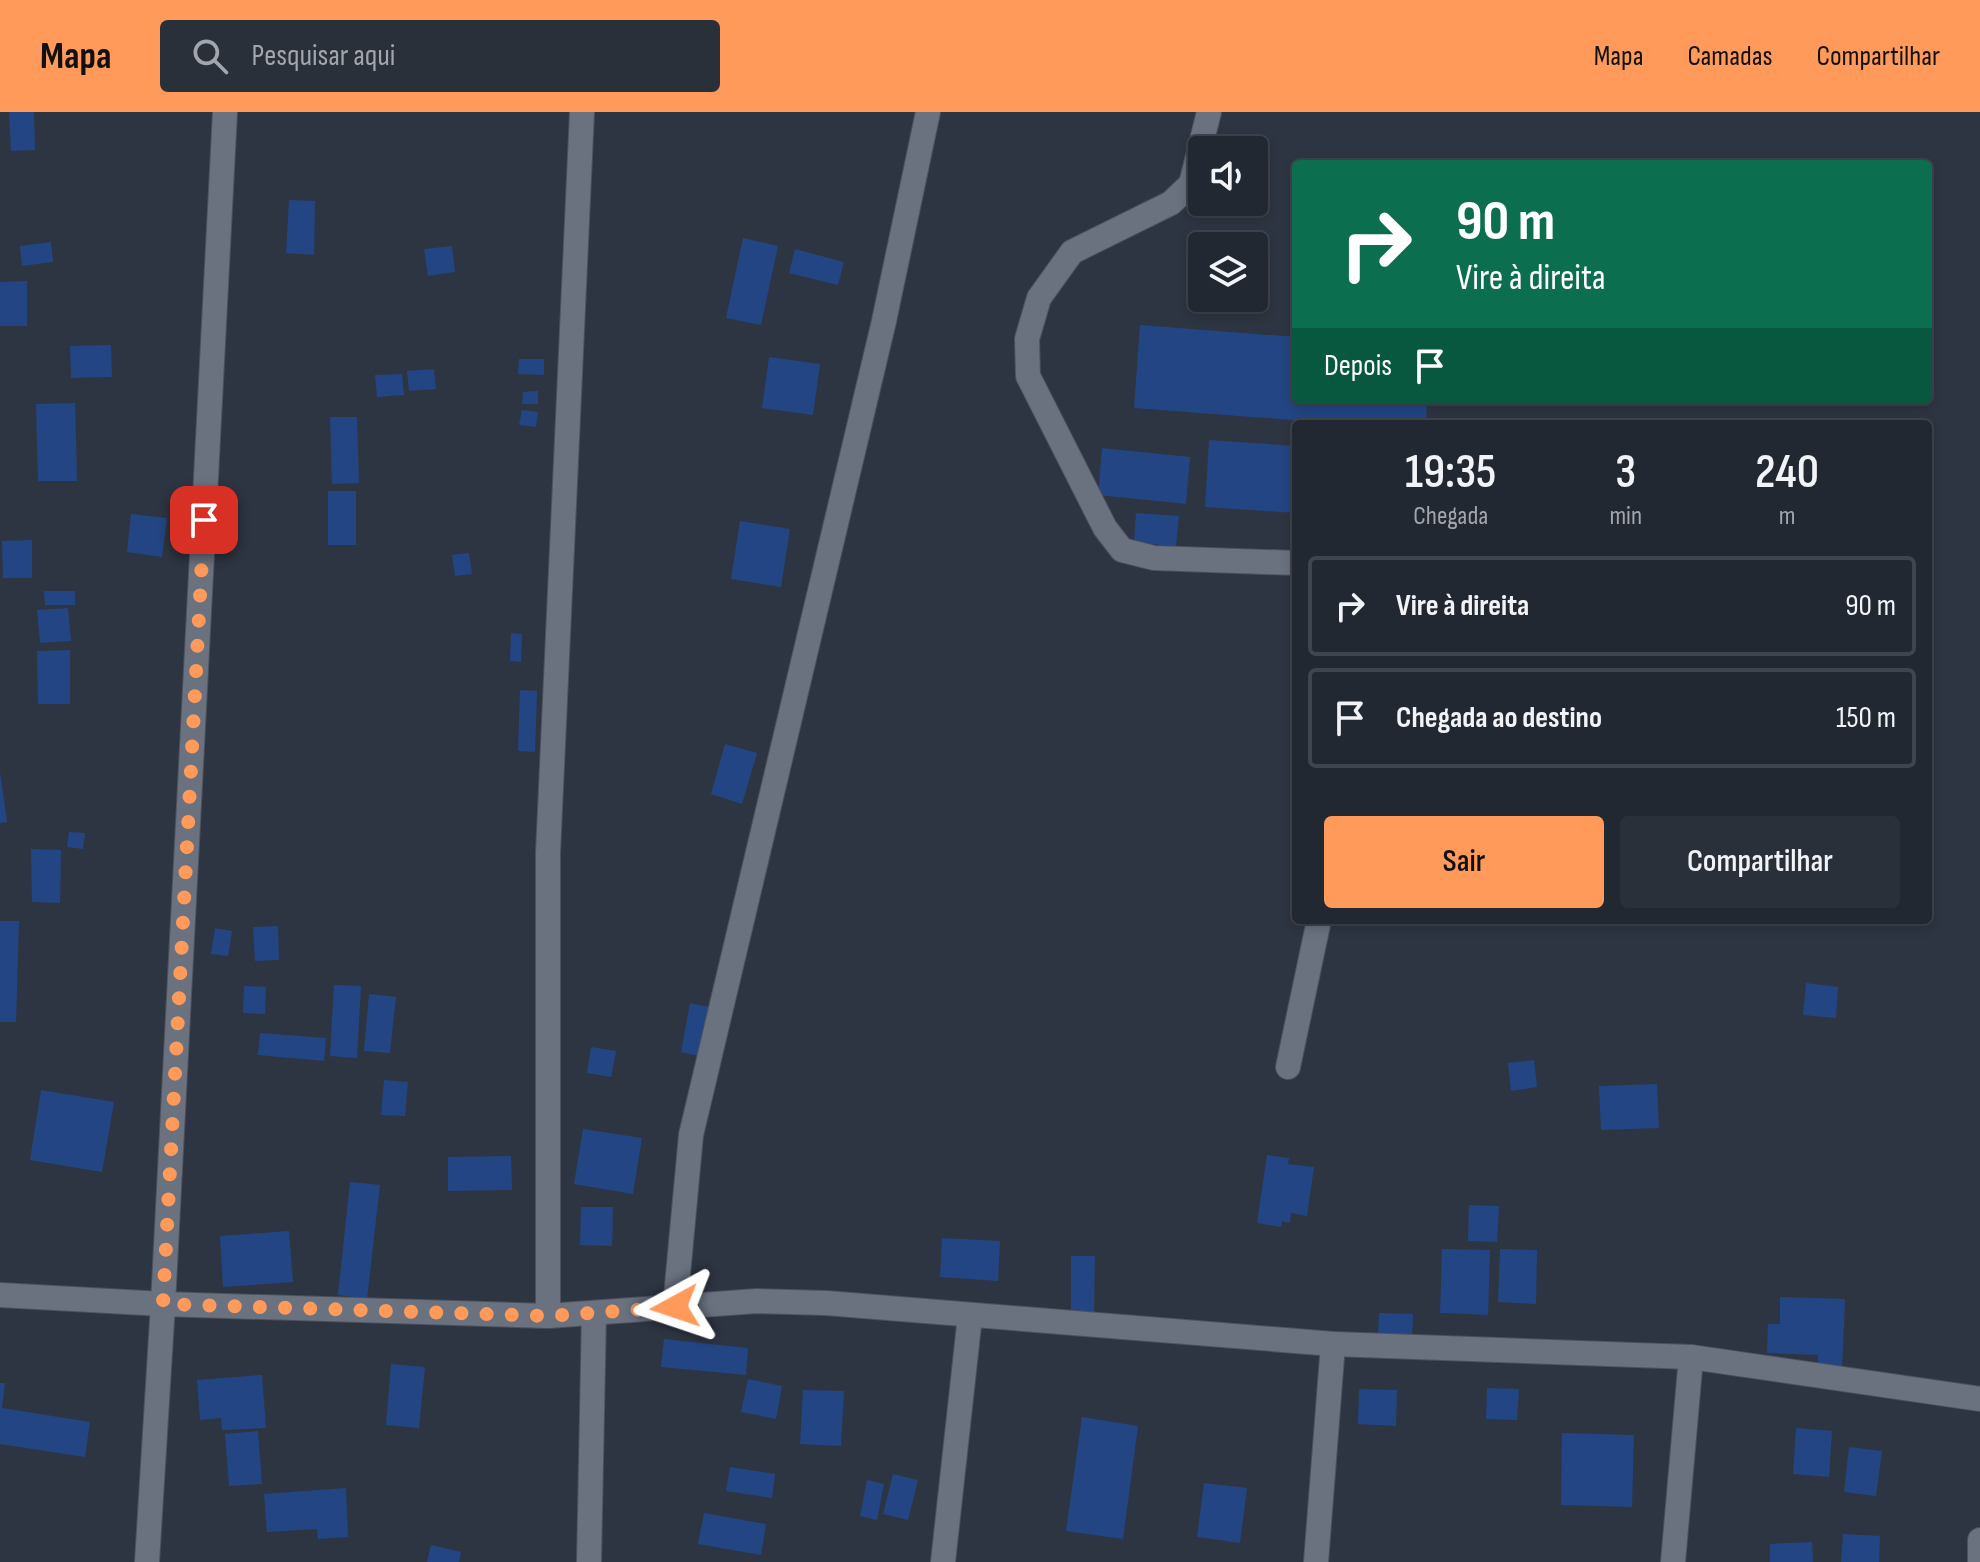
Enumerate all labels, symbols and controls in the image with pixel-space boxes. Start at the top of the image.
search box [160,20,720,92]
text: Mapa [40,34,112,79]
icon: search [188,34,232,78]
text: Pesquisar aqui [252,38,395,74]
text: Mapa [1594,40,1643,73]
text: Camadas [1687,40,1773,73]
text: Compartilhar [1817,40,1940,73]
map controls [1188,136,1268,312]
button: sound [1188,136,1268,216]
text: 90 m [1456,189,1555,256]
icon: right [1324,192,1428,296]
button: layers [1188,232,1268,312]
text: Vire à direita [1456,257,1606,300]
icon: arrive [1408,344,1452,388]
text: Depois [1324,348,1392,384]
text: 19:35 [1405,444,1496,501]
text: 3 [1615,444,1636,501]
text: 240 [1755,444,1819,501]
pin [170,486,238,554]
icon: arrive [182,498,226,542]
text: Chegada [1413,501,1488,532]
text: min [1609,501,1642,532]
text: m [1779,501,1795,532]
icon: right [1328,584,1372,628]
text: Vire à direita [1396,588,1529,624]
text: 90 m [1845,588,1896,624]
icon: arrive [1328,696,1372,740]
text: Chegada ao destino [1396,700,1602,736]
text: 150 m [1836,700,1896,736]
button: Sair [1324,816,1604,908]
button: Compartilhar [1620,816,1900,908]
position arrow [633,1265,717,1349]

